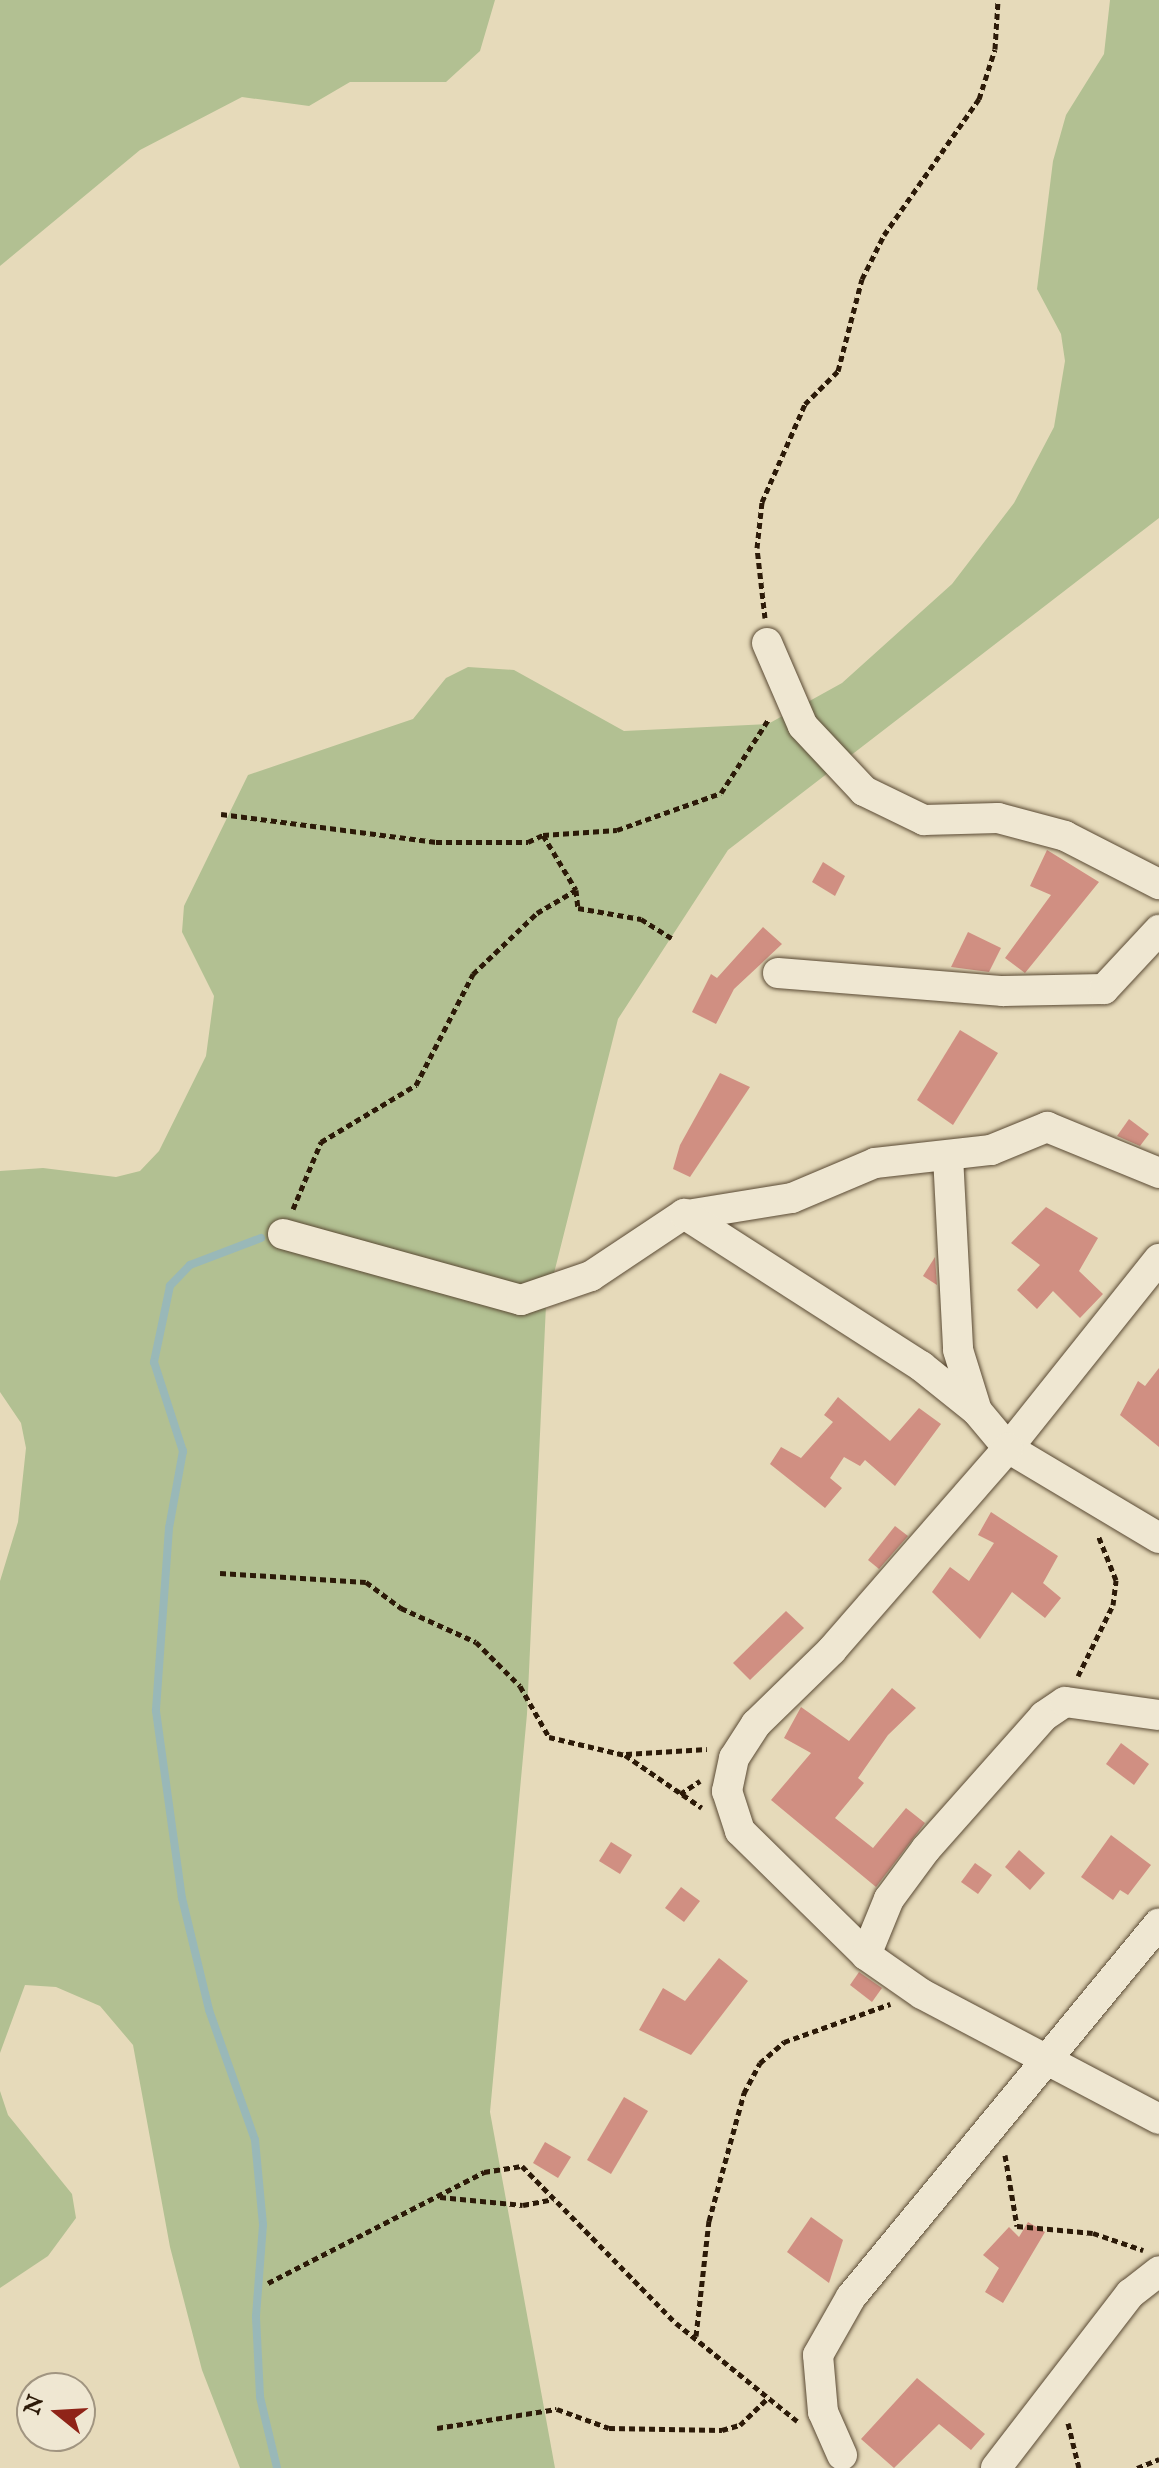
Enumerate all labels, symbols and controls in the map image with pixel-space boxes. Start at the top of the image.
north arrow [16,2372,96,2452]
text: N [19,2392,51,2419]

